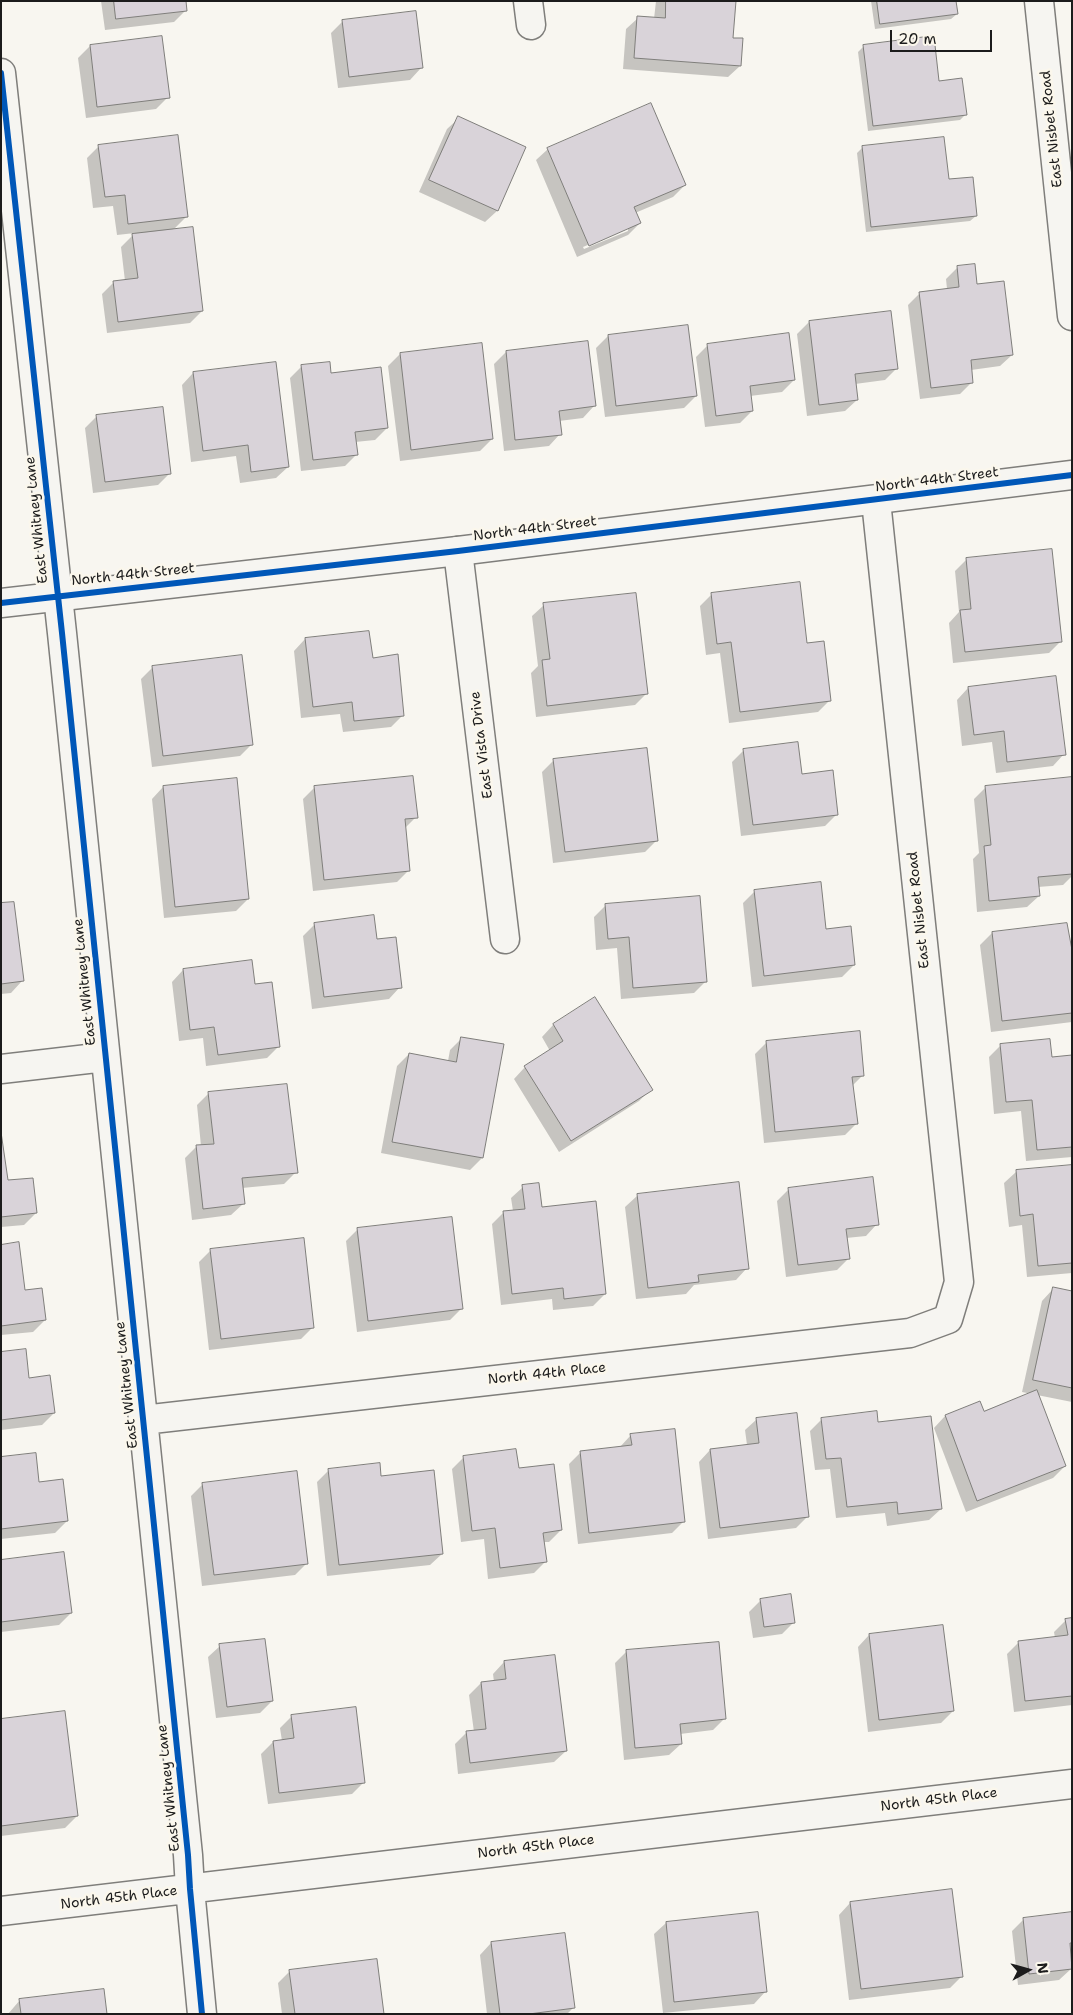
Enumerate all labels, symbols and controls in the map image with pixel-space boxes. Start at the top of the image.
scale bar [893,20,996,52]
text: 20 m [898,29,937,49]
street label: East Nisbet Road [1037,70,1067,188]
street label: East Whitney Lane [22,456,52,584]
street label: North 44th Street [874,464,1000,496]
street label: North 44th Street [472,513,598,545]
street label: North 44th Street [70,560,196,590]
street label: East Vista Drive [467,690,497,800]
street label: East Nisbet Road [904,851,934,969]
street label: East Whitney Lane [70,918,100,1046]
street label: East Whitney Lane [112,1321,142,1449]
street label: North 44th Place [487,1359,607,1389]
street label: East Whitney Lane [154,1724,184,1852]
street label: North 45th Place [880,1785,998,1815]
street label: North 45th Place [477,1832,595,1862]
street label: North 45th Place [60,1883,178,1913]
north arrow [1003,1945,1053,1995]
text: N [1033,1962,1052,1975]

